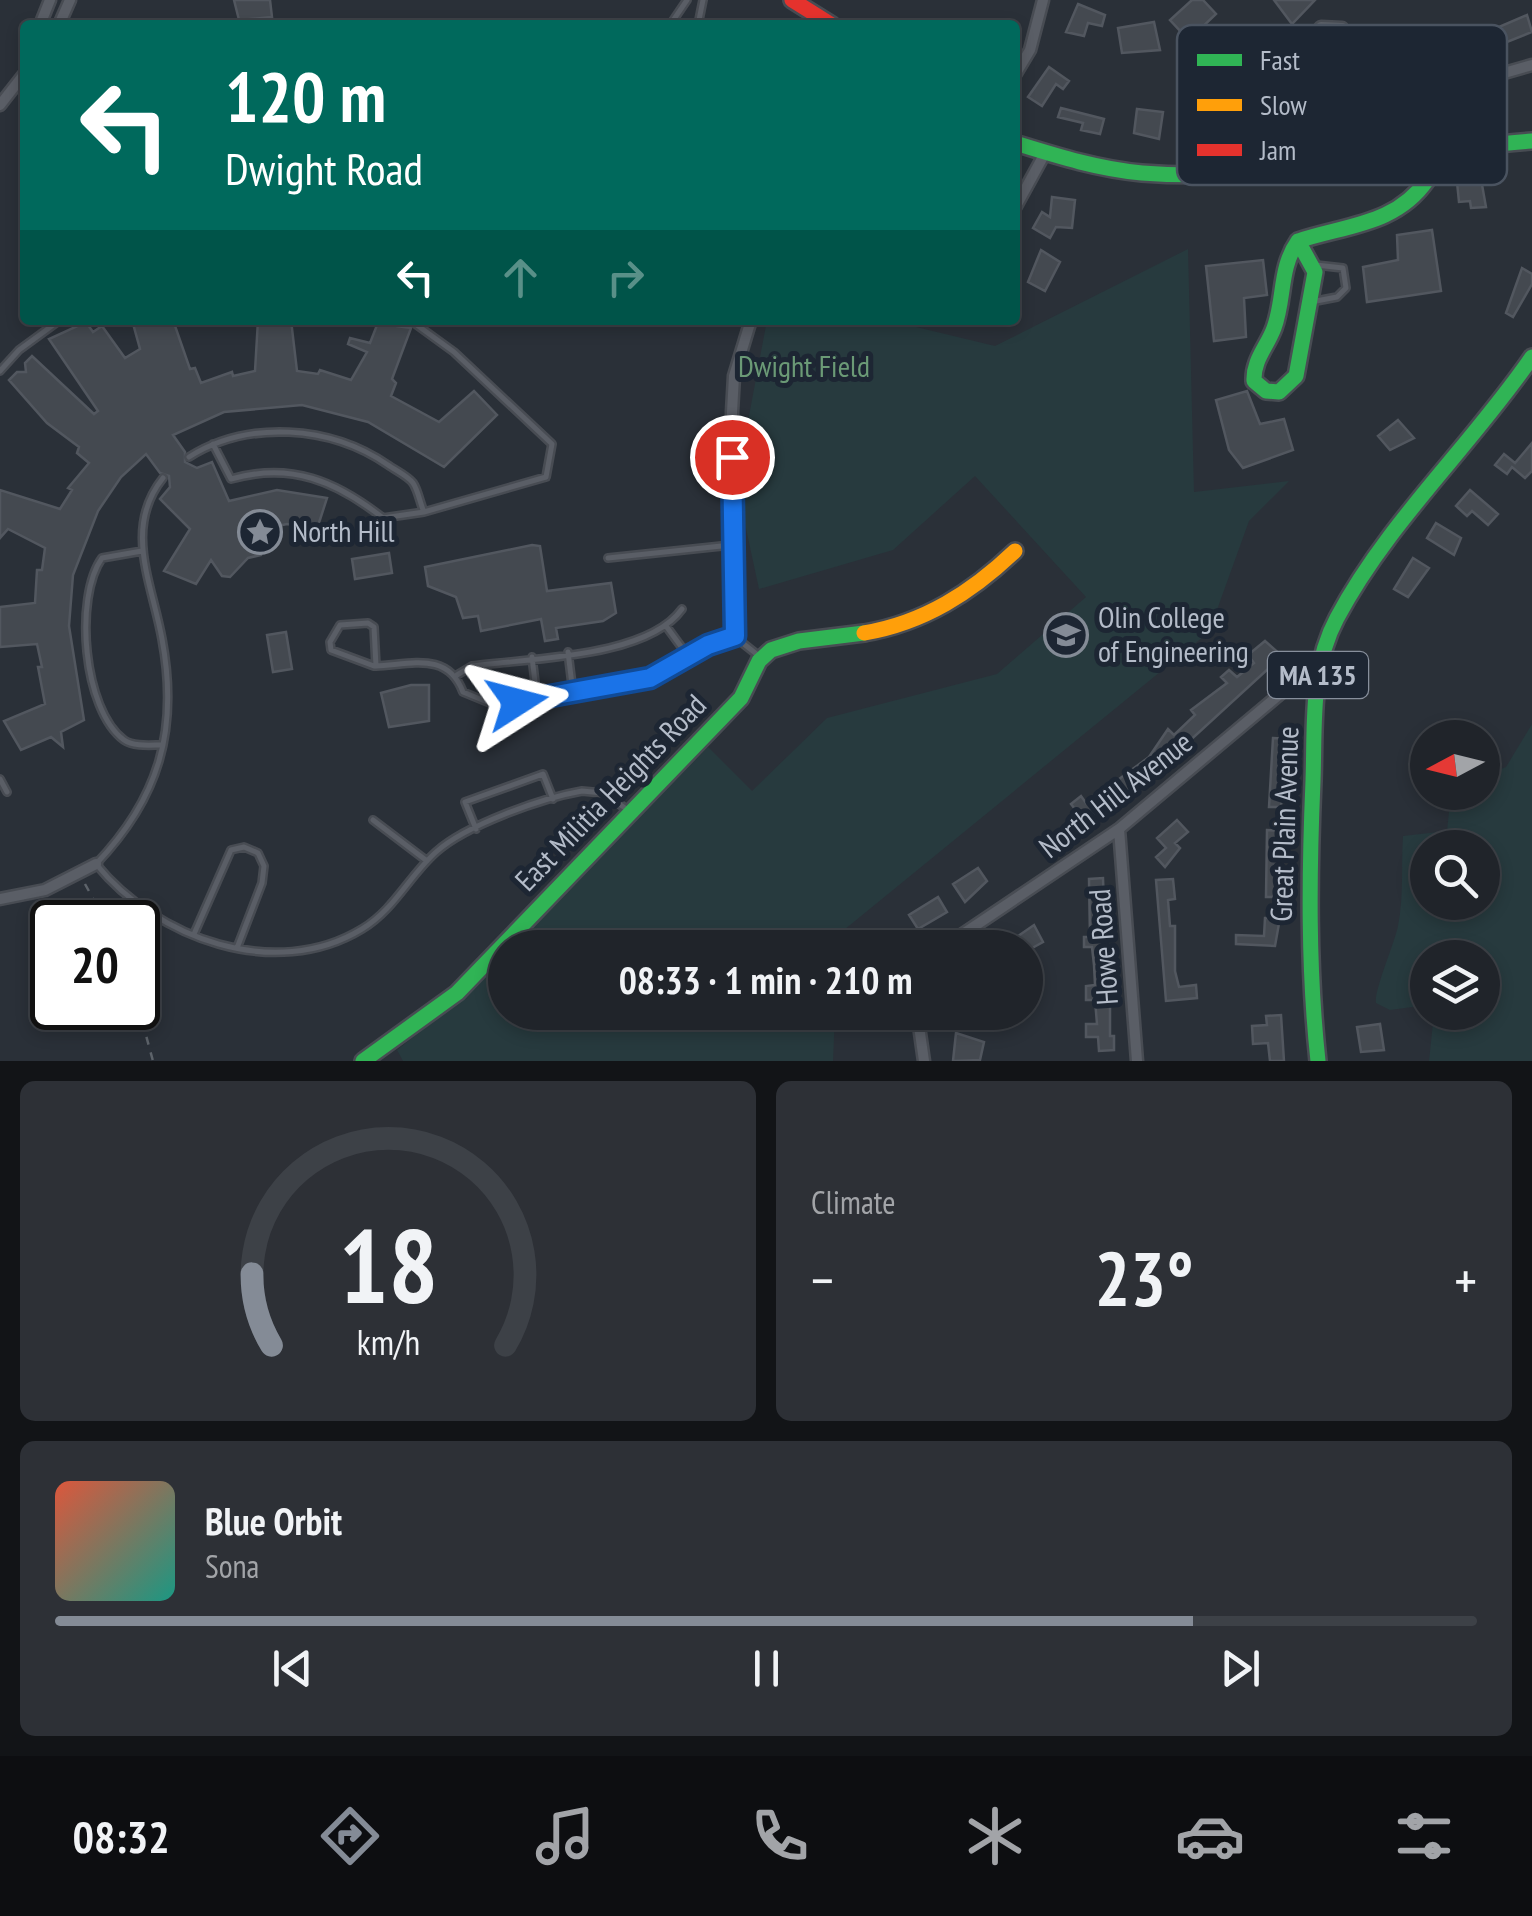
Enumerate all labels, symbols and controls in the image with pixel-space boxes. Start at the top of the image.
legend [1177,25,1507,185]
text: Fast [1260,41,1300,78]
text: 120 m [225,51,386,141]
icon: left [60,60,190,190]
text: Slow [1260,86,1307,123]
text: Jam [1259,131,1296,168]
text: Dwight Road [225,139,423,197]
icon: left [388,250,443,305]
icon: ahead [493,250,548,305]
icon: right [598,250,653,305]
park label: Dwight Field [738,346,870,385]
pin [690,415,775,500]
icon: arrive [705,430,760,485]
place icon: North Hill [237,509,283,555]
place label: North Hill [292,511,394,550]
place label: Olin College of Engineering [1098,597,1249,670]
school or university icon: Olin College of Engineering [1043,612,1089,658]
position arrow [465,650,569,754]
road number: MA 135 [1268,652,1368,698]
street label: East Militia Heights Road [506,685,714,899]
north arrow [1410,720,1500,810]
map controls [1410,720,1500,1030]
street label: North Hill Avenue [1031,722,1200,866]
street label: Great Plain Avenue [1261,726,1306,922]
button: search [1410,830,1500,920]
street label: Howe Road [1079,888,1126,1006]
speed limit sign: 20 [30,900,160,1030]
button: layers [1410,940,1500,1030]
text: 08:33 · 1 min · 210 m [619,955,912,1004]
text: Climate [811,1181,895,1223]
text: 18 [338,1197,438,1332]
text: 23° [1094,1230,1194,1327]
text: − [811,1244,834,1315]
text: + [1454,1244,1477,1315]
text: km/h [356,1319,420,1365]
text: Blue Orbit [205,1496,342,1545]
text: Sona [205,1545,259,1587]
icon: previous [265,1641,320,1696]
icon: pause [739,1641,794,1696]
icon: next [1213,1641,1268,1696]
icon: directions [315,1801,385,1871]
icon: music [530,1801,600,1871]
icon: phone [745,1801,815,1871]
icon: climate [960,1801,1030,1871]
icon: car [1175,1801,1245,1871]
icon: filters [1389,1801,1459,1871]
text: 08:32 [72,1807,170,1865]

